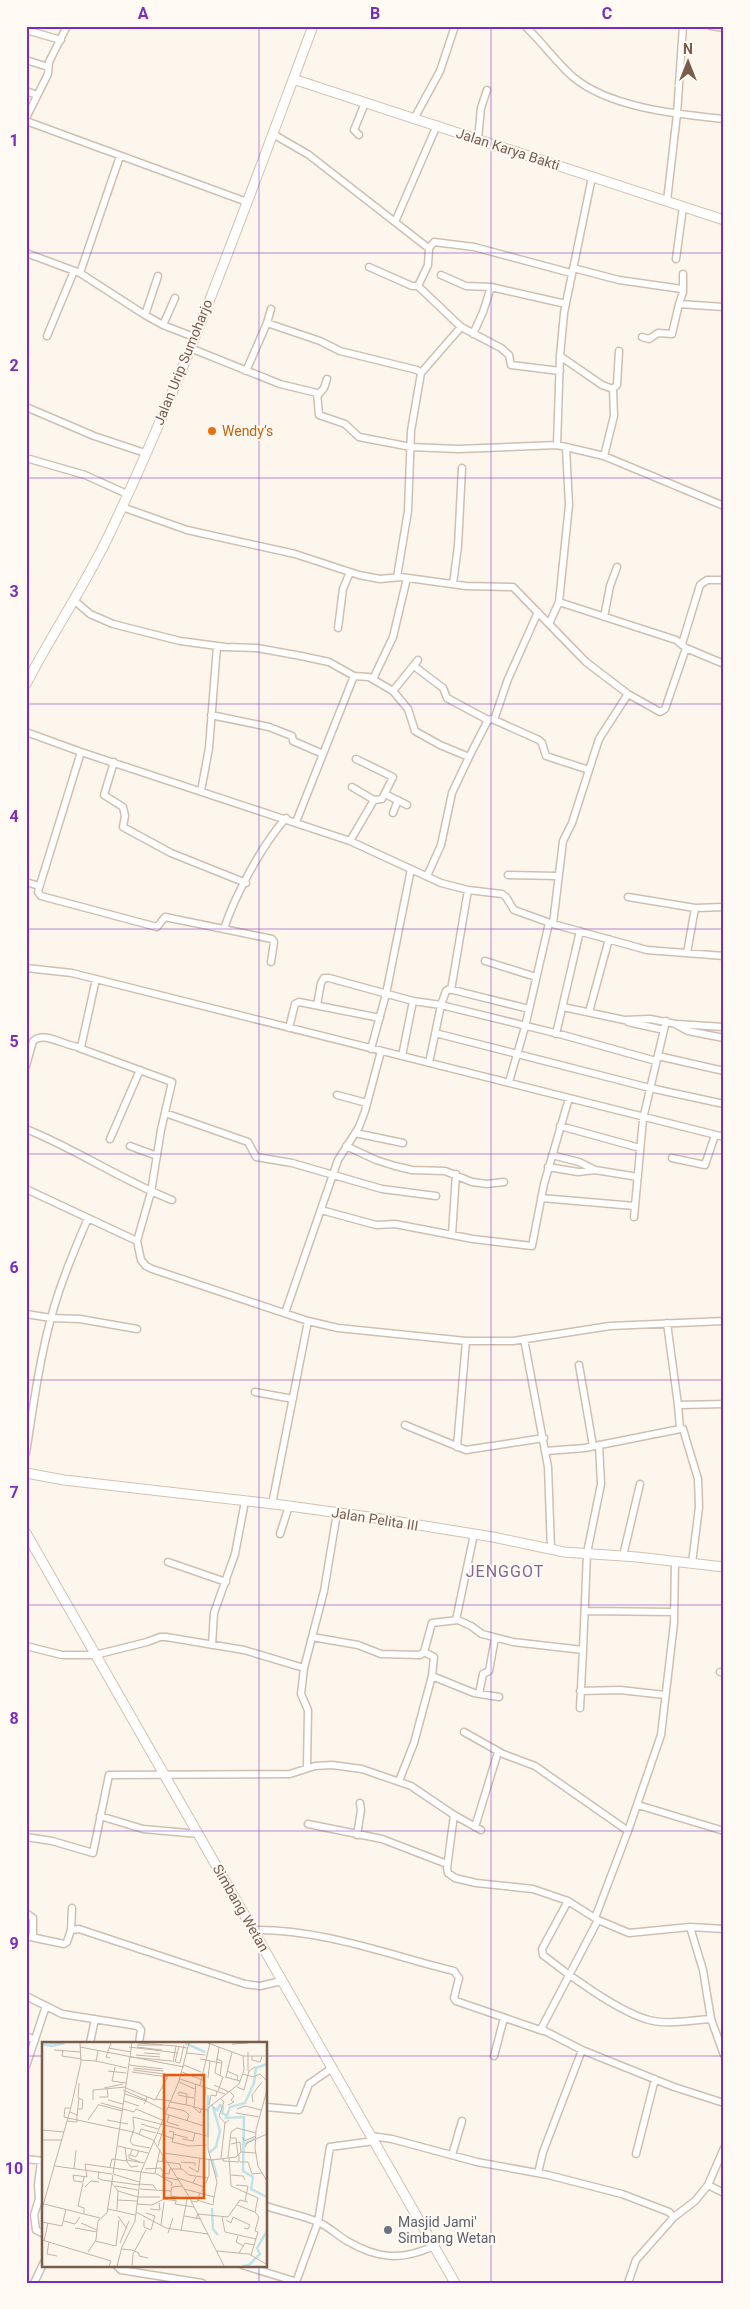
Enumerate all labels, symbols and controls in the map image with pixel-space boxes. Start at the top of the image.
text: A [138,4,149,23]
text: B [370,4,380,23]
text: C [602,4,612,23]
north arrow [662,38,712,88]
text: N [683,41,693,57]
street label: Jalan Karya Bakti [454,125,562,173]
text: 1 [9,131,19,150]
street label: Jalan Urip Sumoharjo [151,297,215,427]
text: 2 [9,356,19,375]
place label: Wendy’s [222,423,273,439]
marker: Wendy’s [206,425,218,437]
text: 3 [9,582,19,601]
text: 4 [9,807,19,826]
text: 5 [9,1032,19,1051]
text: 6 [9,1258,19,1277]
text: 7 [9,1483,19,1502]
street label: Jalan Pelita III [330,1504,420,1534]
district label: JENGGOT [466,1562,544,1581]
text: 8 [9,1709,19,1728]
street label: Simbang Wetan [210,1862,272,1954]
text: 9 [9,1934,19,1953]
inset map [42,2042,268,2266]
text: 10 [5,2159,23,2178]
place label: Masjid Jami' Simbang Wetan [398,2214,496,2246]
marker: Masjid Jami' Simbang Wetan [382,2224,394,2236]

